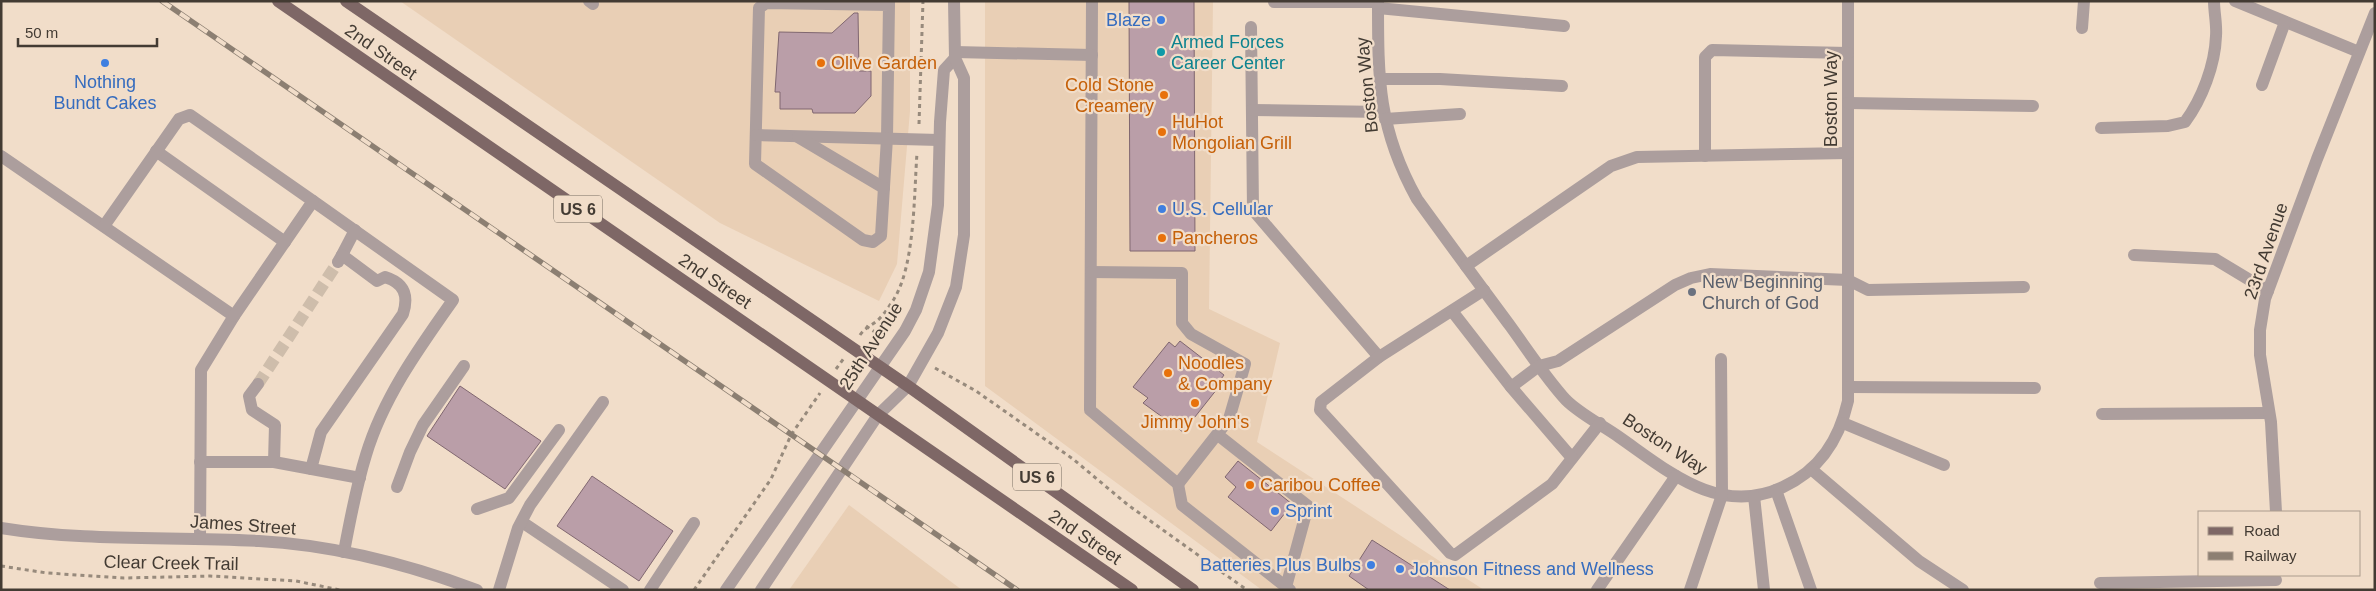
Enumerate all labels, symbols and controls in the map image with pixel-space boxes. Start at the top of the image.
place label: Blaze [1106,10,1151,30]
marker: Blaze [1155,14,1167,26]
scale bar [18,15,156,47]
street label: 2nd Street [341,20,421,84]
text: 50 m [25,24,58,41]
place label: Armed Forces Career Center [1171,32,1285,73]
street label: Boston Way [1352,36,1382,134]
marker: Armed Forces Career Center [1155,46,1167,58]
street label: Boston Way [1821,51,1841,147]
place label: Olive Garden [831,53,937,73]
marker: Nothing Bundt Cakes [99,57,111,69]
marker: Olive Garden [815,57,827,69]
place label: Nothing Bundt Cakes [53,72,157,113]
place label: Cold Stone Creamery [1065,75,1154,116]
marker: Cold Stone Creamery [1158,89,1170,101]
place label: HuHot Mongolian Grill [1172,112,1292,153]
marker: HuHot Mongolian Grill [1156,126,1168,138]
road number: US 6 [554,195,602,222]
place label: U.S. Cellular [1172,199,1273,219]
street label: 23rd Avenue [2240,200,2292,302]
marker: U.S. Cellular [1156,203,1168,215]
place label: Pancheros [1172,228,1258,248]
marker: Pancheros [1156,232,1168,244]
street label: 2nd Street [675,249,755,313]
place label: New Beginning Church of God [1702,272,1823,313]
marker: New Beginning Church of God [1686,286,1698,298]
street label: 25th Avenue [835,299,907,393]
place label: Noodles & Company [1178,353,1272,394]
marker: Noodles & Company [1162,367,1174,379]
marker: Jimmy John's [1189,397,1201,409]
street label: Boston Way [1619,409,1711,479]
place label: Jimmy John's [1141,412,1249,432]
road number: US 6 [1013,464,1061,491]
place label: Caribou Coffee [1260,475,1381,495]
marker: Caribou Coffee [1244,479,1256,491]
place label: Sprint [1285,501,1332,521]
street label: 2nd Street [1045,505,1125,569]
marker: Sprint [1269,505,1281,517]
street label: James Street [189,511,297,539]
legend [2198,511,2361,576]
text: Road [2244,522,2280,539]
text: Railway [2244,547,2297,564]
street label: Clear Creek Trail [103,552,239,574]
place label: Batteries Plus Bulbs [1200,555,1361,575]
marker: Batteries Plus Bulbs [1365,559,1377,571]
place label: Johnson Fitness and Wellness [1410,559,1654,579]
marker: Johnson Fitness and Wellness [1394,563,1406,575]

